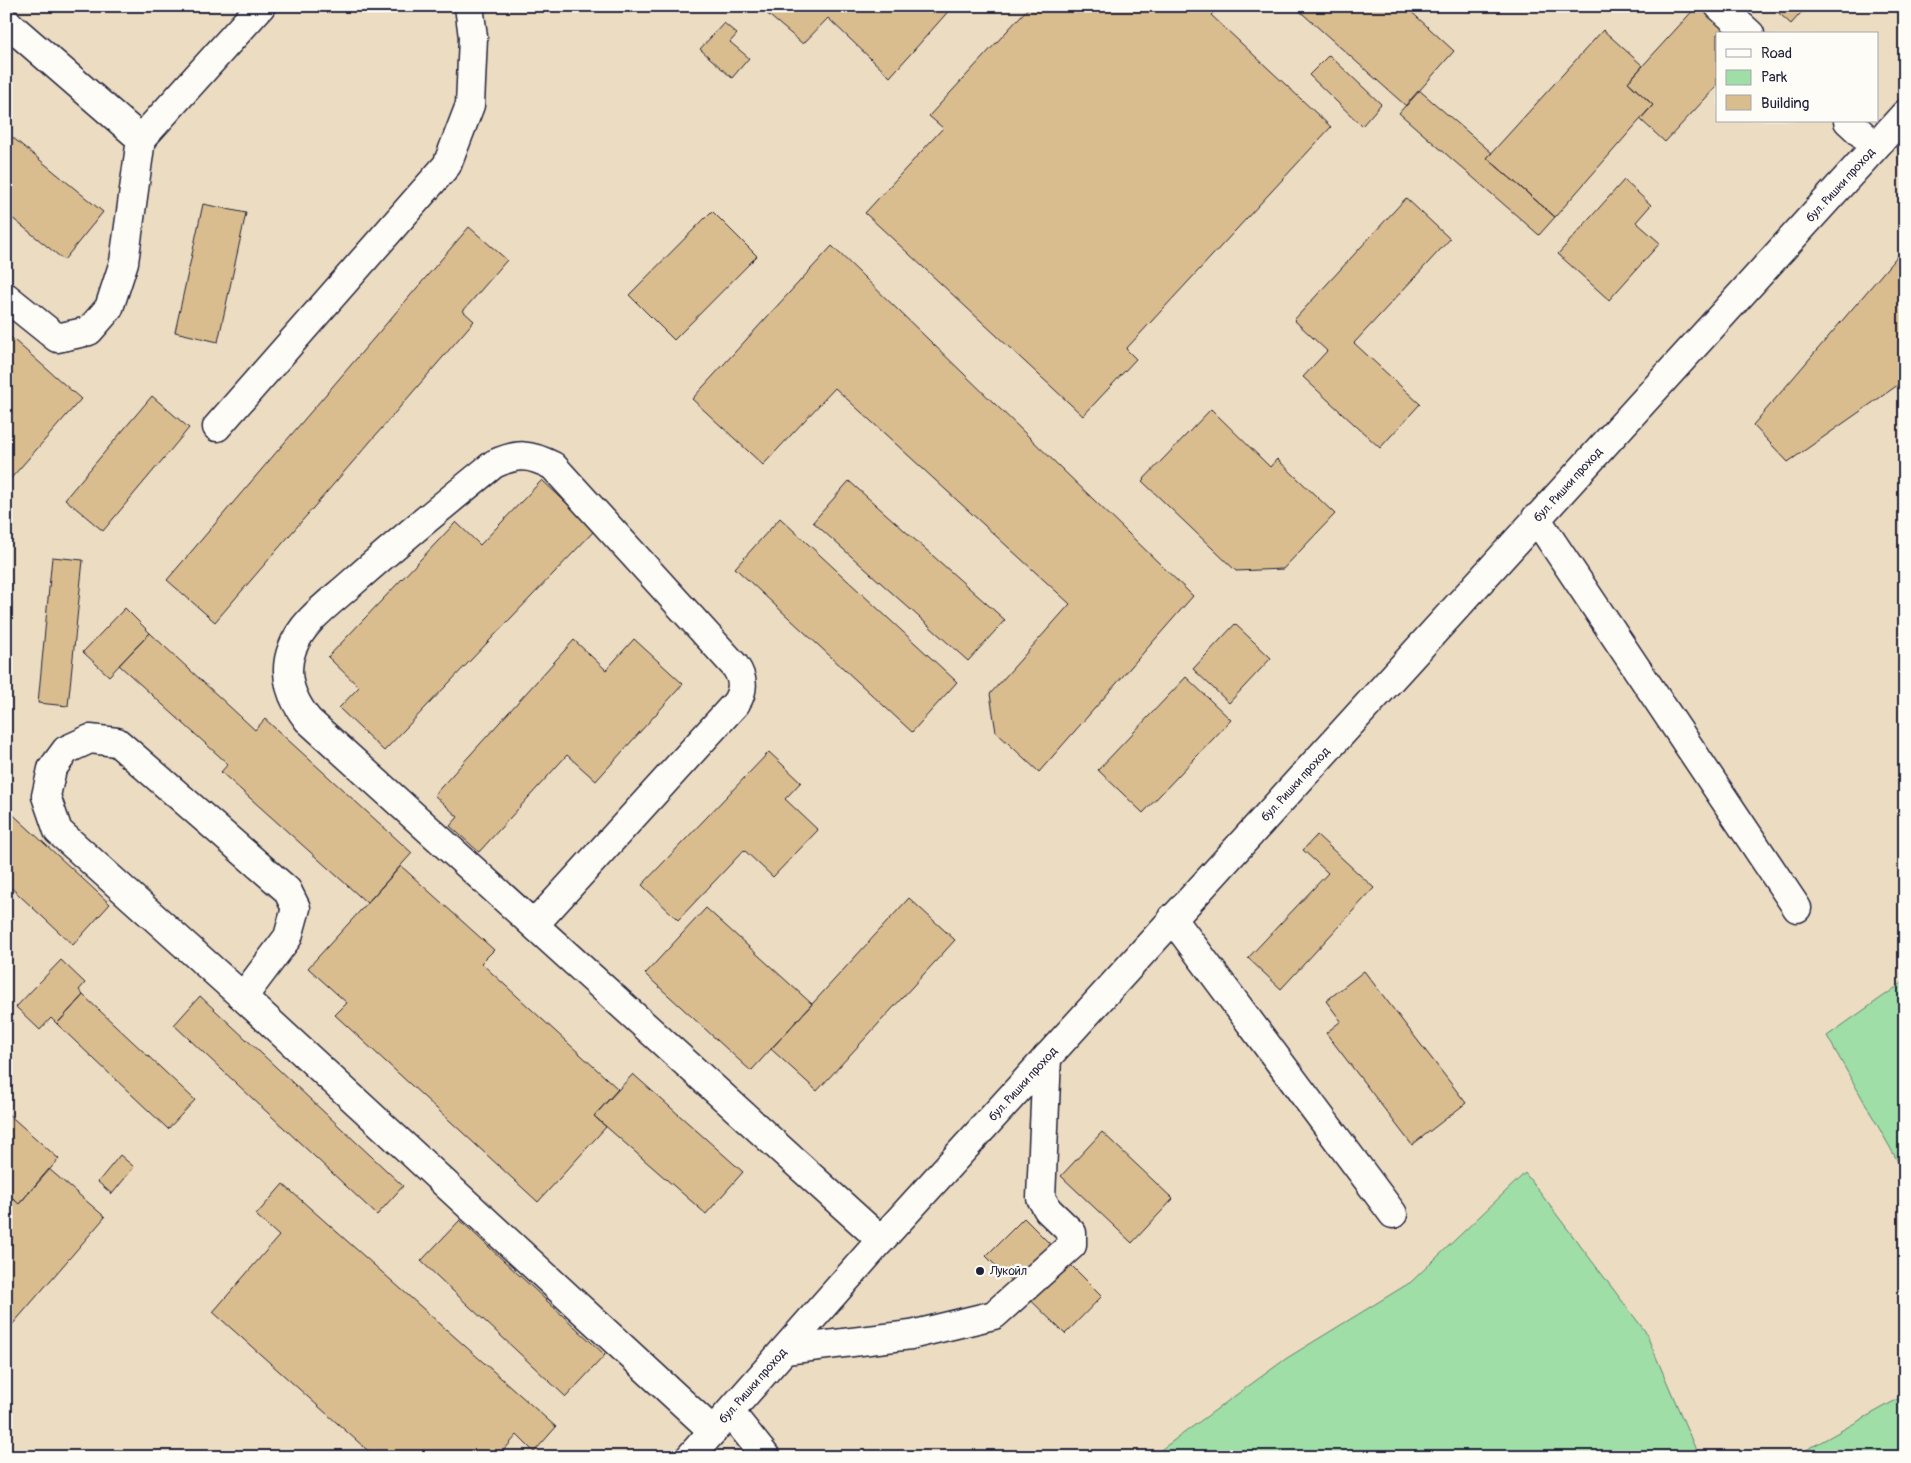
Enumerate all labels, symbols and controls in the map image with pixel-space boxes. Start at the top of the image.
legend [1716,32,1878,122]
text: Road [1761,44,1792,63]
text: Park [1761,68,1788,87]
text: Building [1761,94,1809,113]
street label: бул. Ришки проход [1803,144,1879,226]
street label: бул. Ришки проход [1531,444,1606,525]
street label: бул. Ришки проход [1258,744,1334,825]
street label: бул. Ришки проход [986,1043,1061,1125]
place label: Лукойл [989,1264,1027,1279]
marker: Лукойл [974,1265,986,1277]
street label: бул. Ришки проход [716,1345,791,1427]

